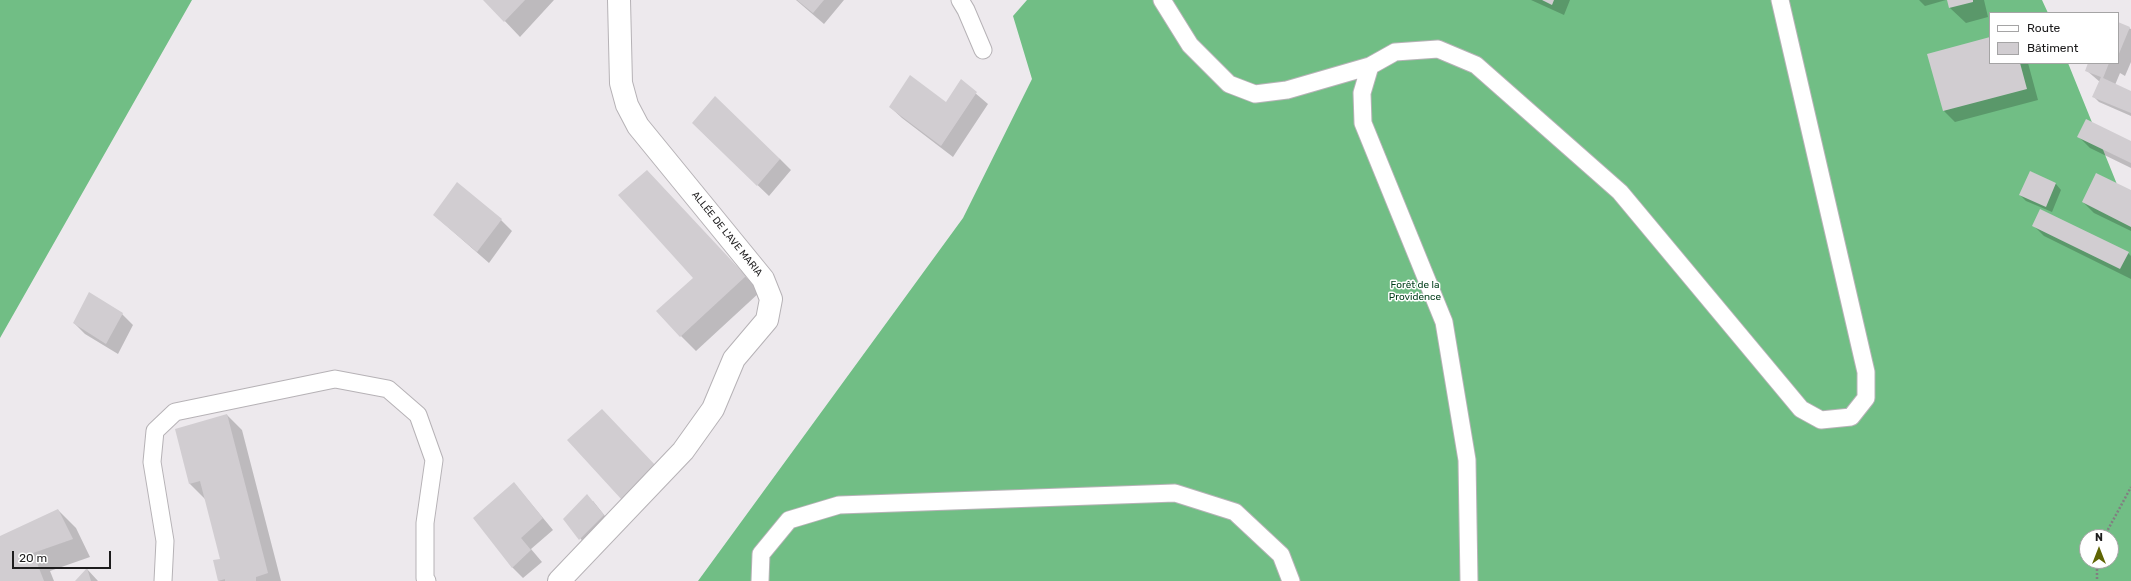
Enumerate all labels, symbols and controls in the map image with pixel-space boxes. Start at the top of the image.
legend [1989,12,2119,64]
text: Route [2027,21,2060,35]
text: Bâtiment [2027,41,2078,55]
street label: ALLÉE DE L'AVE MARIA [689,189,765,279]
park label: Forêt de la Providence [1389,279,1441,302]
north arrow [2079,529,2119,569]
text: N [2095,531,2103,544]
scale bar [14,543,113,569]
text: 20 m [19,551,47,565]

